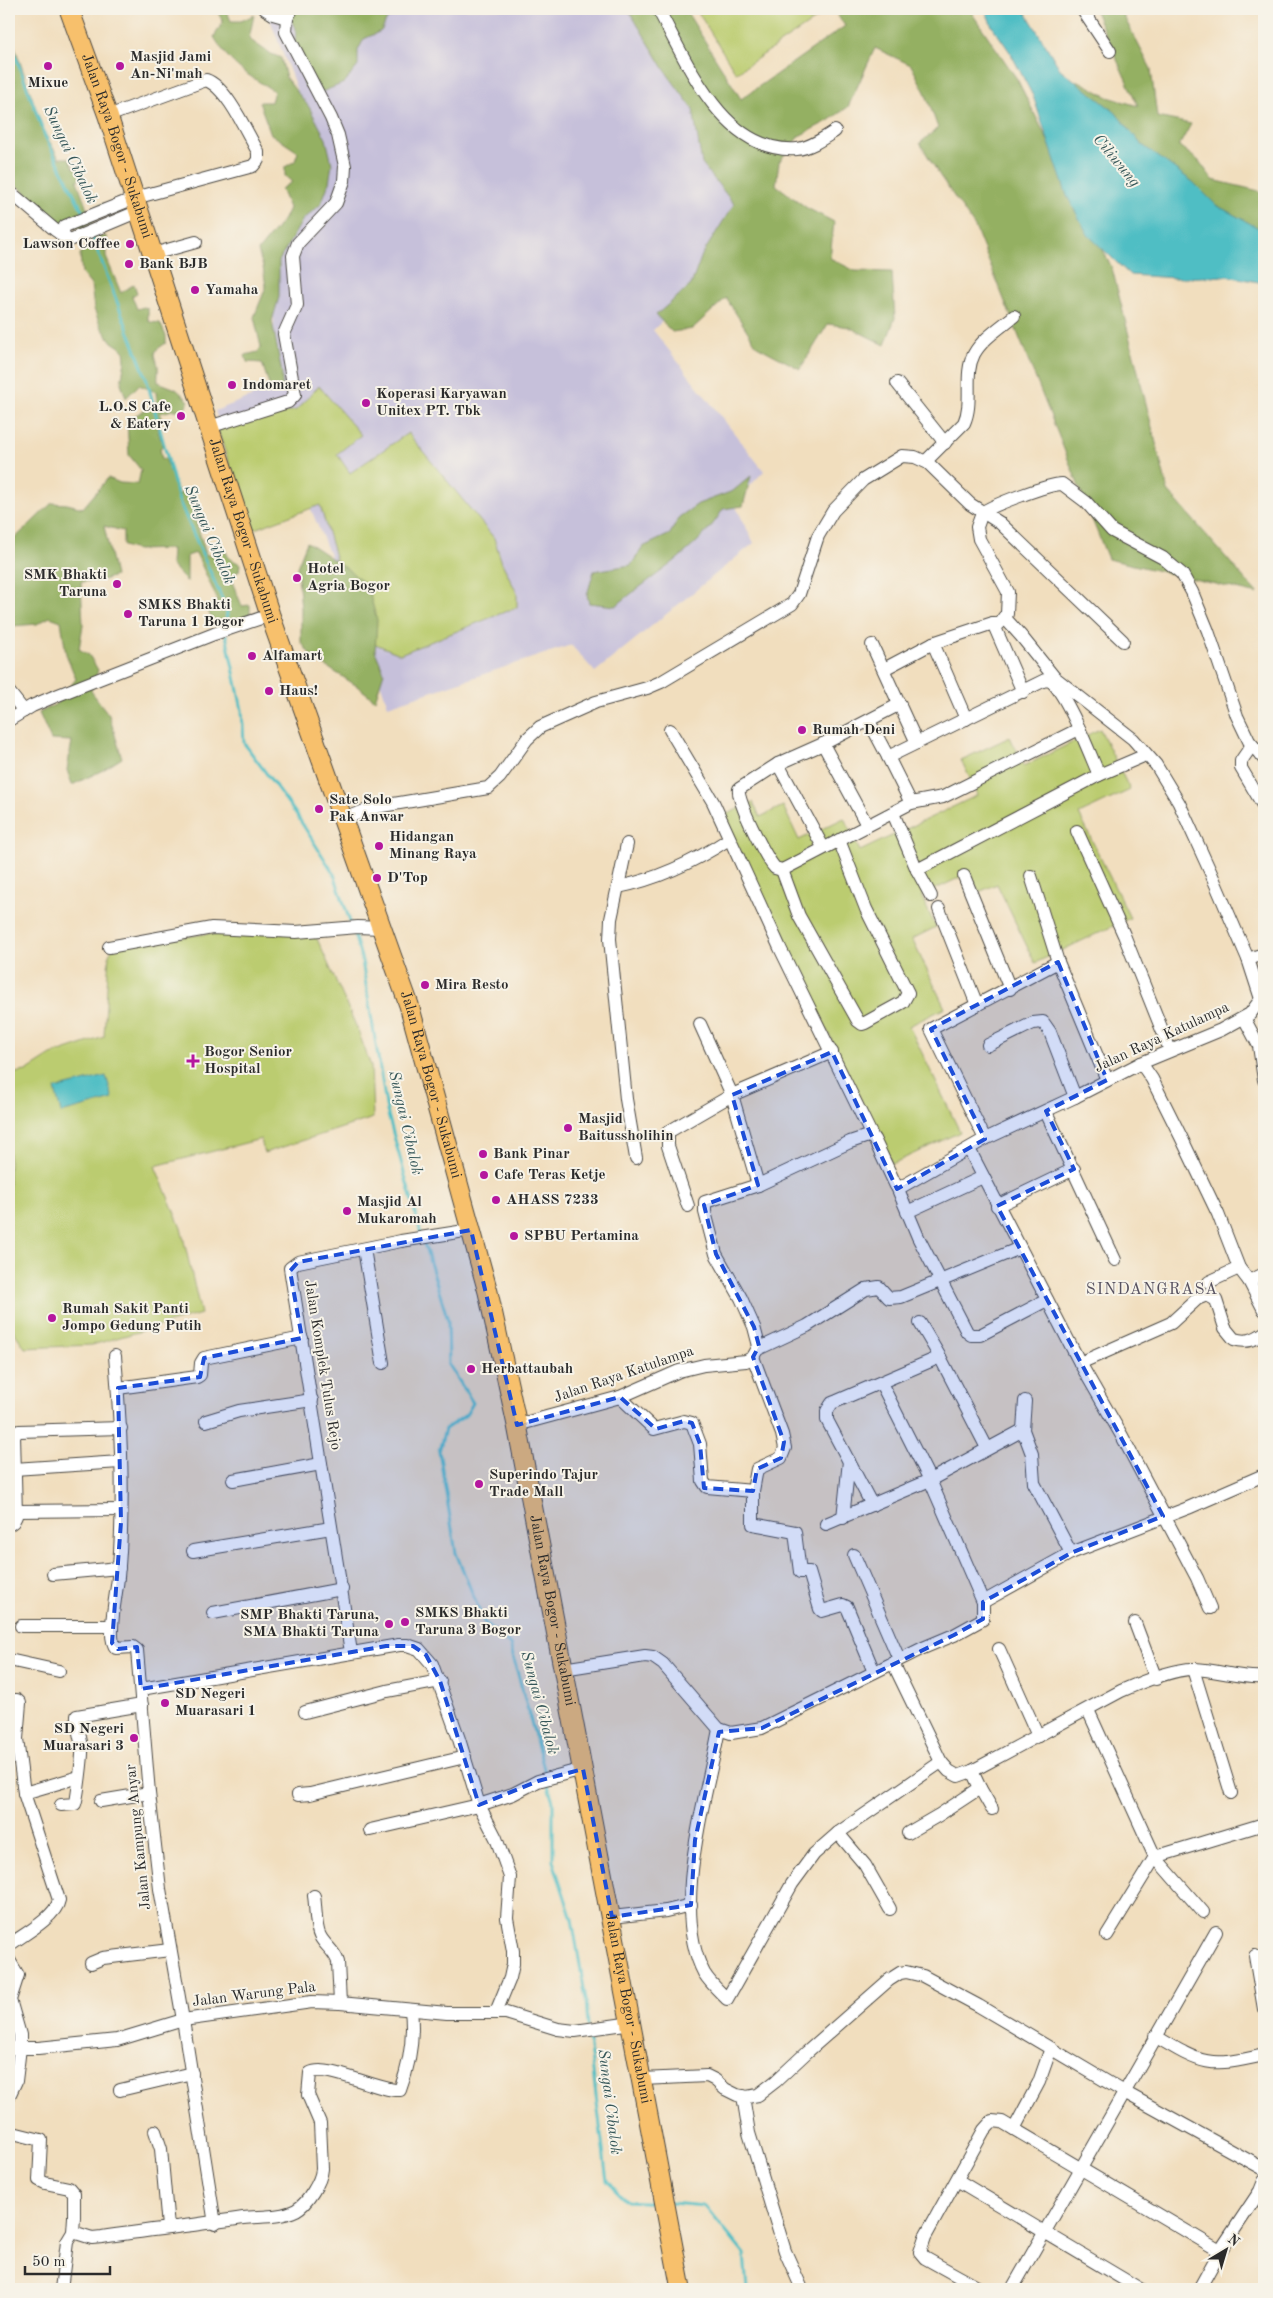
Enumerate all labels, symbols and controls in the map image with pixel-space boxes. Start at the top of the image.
place label: Masjid Jami An-Ni'mah [130,50,211,82]
street label: Jalan Raya Bogor - Sukabumi [78,51,155,240]
marker: Mixue [42,60,54,72]
marker: Masjid Jami An-Ni'mah [114,60,126,72]
place label: Mixue [28,76,68,91]
water label: Sungai Cibalok [40,103,100,207]
water label: Ciliwung [1089,132,1143,191]
place label: Lawson Coffee [22,237,120,252]
marker: Lawson Coffee [124,238,136,250]
place label: Bank BJB [139,257,208,272]
marker: Bank BJB [123,258,135,270]
place label: Yamaha [205,283,259,298]
marker: Yamaha [189,284,201,296]
place label: Indomaret [242,378,312,393]
marker: Indomaret [226,379,238,391]
place label: Koperasi Karyawan Unitex PT. Tbk [376,387,507,419]
marker: Koperasi Karyawan Unitex PT. Tbk [360,397,372,409]
place label: L.O.S Cafe & Eatery [99,400,171,432]
marker: L.O.S Cafe & Eatery [175,410,187,422]
street label: Jalan Raya Bogor - Sukabumi [206,436,280,626]
water label: Sungai Cibalok [181,483,237,587]
place label: Hotel Agria Bogor [307,562,390,594]
place label: SMK Bhakti Taruna [24,568,107,600]
marker: Hotel Agria Bogor [291,572,303,584]
marker: SMK Bhakti Taruna [111,578,123,590]
place label: SMKS Bhakti Taruna 1 Bogor [138,598,244,630]
marker: SMKS Bhakti Taruna 1 Bogor [122,608,134,620]
place label: Alfamart [262,649,323,664]
marker: Alfamart [246,650,258,662]
place label: Haus! [279,684,318,699]
marker: Haus! [263,685,275,697]
place label: Rumah Deni [812,723,895,738]
marker: Rumah Deni [796,724,808,736]
place label: Sate Solo Pak Anwar [329,793,404,825]
marker: Sate Solo Pak Anwar [313,803,325,815]
place label: Hidangan Minang Raya [389,830,477,862]
marker: Hidangan Minang Raya [373,840,385,852]
place label: D'Top [387,871,428,886]
marker: D'Top [371,872,383,884]
place label: Mira Resto [435,978,509,993]
marker: Mira Resto [419,979,431,991]
street label: Jalan Raya Bogor - Sukabumi [397,989,464,1180]
street label: Jalan Raya Katulampa [1092,1000,1232,1076]
place label: Bogor Senior Hospital [204,1045,293,1077]
marker: Bogor Senior Hospital [186,1054,200,1068]
water label: Sungai Cibalok [385,1069,425,1177]
place label: Masjid Baitussholihin [578,1112,674,1144]
marker: Masjid Baitussholihin [562,1122,574,1134]
place label: Bank Pinar [493,1147,570,1162]
marker: Bank Pinar [477,1148,489,1160]
place label: Cafe Teras Ketje [494,1168,606,1183]
marker: Cafe Teras Ketje [478,1169,490,1181]
place label: AHASS 7233 [506,1193,599,1208]
marker: AHASS 7233 [490,1194,502,1206]
place label: Masjid Al Mukaromah [357,1195,437,1227]
marker: Masjid Al Mukaromah [341,1205,353,1217]
place label: SPBU Pertamina [524,1229,639,1244]
marker: SPBU Pertamina [508,1230,520,1242]
street label: Jalan Komplek Tulus Rejo [301,1279,343,1451]
district label: SINDANGRASA [1086,1282,1218,1298]
place label: Rumah Sakit Panti Jompo Gedung Putih [62,1302,202,1334]
marker: Rumah Sakit Panti Jompo Gedung Putih [46,1312,58,1324]
street label: Jalan Raya Katulampa [552,1344,696,1406]
place label: Herbattaubah [481,1362,573,1377]
marker: Herbattaubah [465,1363,477,1375]
place label: Superindo Tajur Trade Mall [489,1468,599,1500]
marker: Superindo Tajur Trade Mall [473,1478,485,1490]
street label: Jalan Raya Bogor - Sukabumi [527,1514,578,1707]
place label: SMKS Bhakti Taruna 3 Bogor [415,1606,521,1638]
place label: SMP Bhakti Taruna, SMA Bhakti Taruna [240,1608,379,1640]
marker: SMKS Bhakti Taruna 3 Bogor [399,1616,411,1628]
marker: SMP Bhakti Taruna, SMA Bhakti Taruna [383,1618,395,1630]
water label: Sungai Cibalok [517,1649,561,1757]
place label: SD Negeri Muarasari 1 [175,1687,256,1719]
marker: SD Negeri Muarasari 1 [159,1697,171,1709]
place label: SD Negeri Muarasari 3 [43,1722,124,1754]
marker: SD Negeri Muarasari 3 [128,1732,140,1744]
street label: Jalan Kampung Anyar [124,1763,154,1911]
street label: Jalan Raya Bogor - Sukabumi [602,1911,653,2105]
street label: Jalan Warung Pala [191,1980,317,2010]
water label: Sungai Cibalok [595,2048,623,2156]
north arrow [1200,2226,1250,2276]
text: N [1225,2232,1242,2250]
scale bar [25,2243,110,2275]
text: 50 m [32,2255,66,2270]

